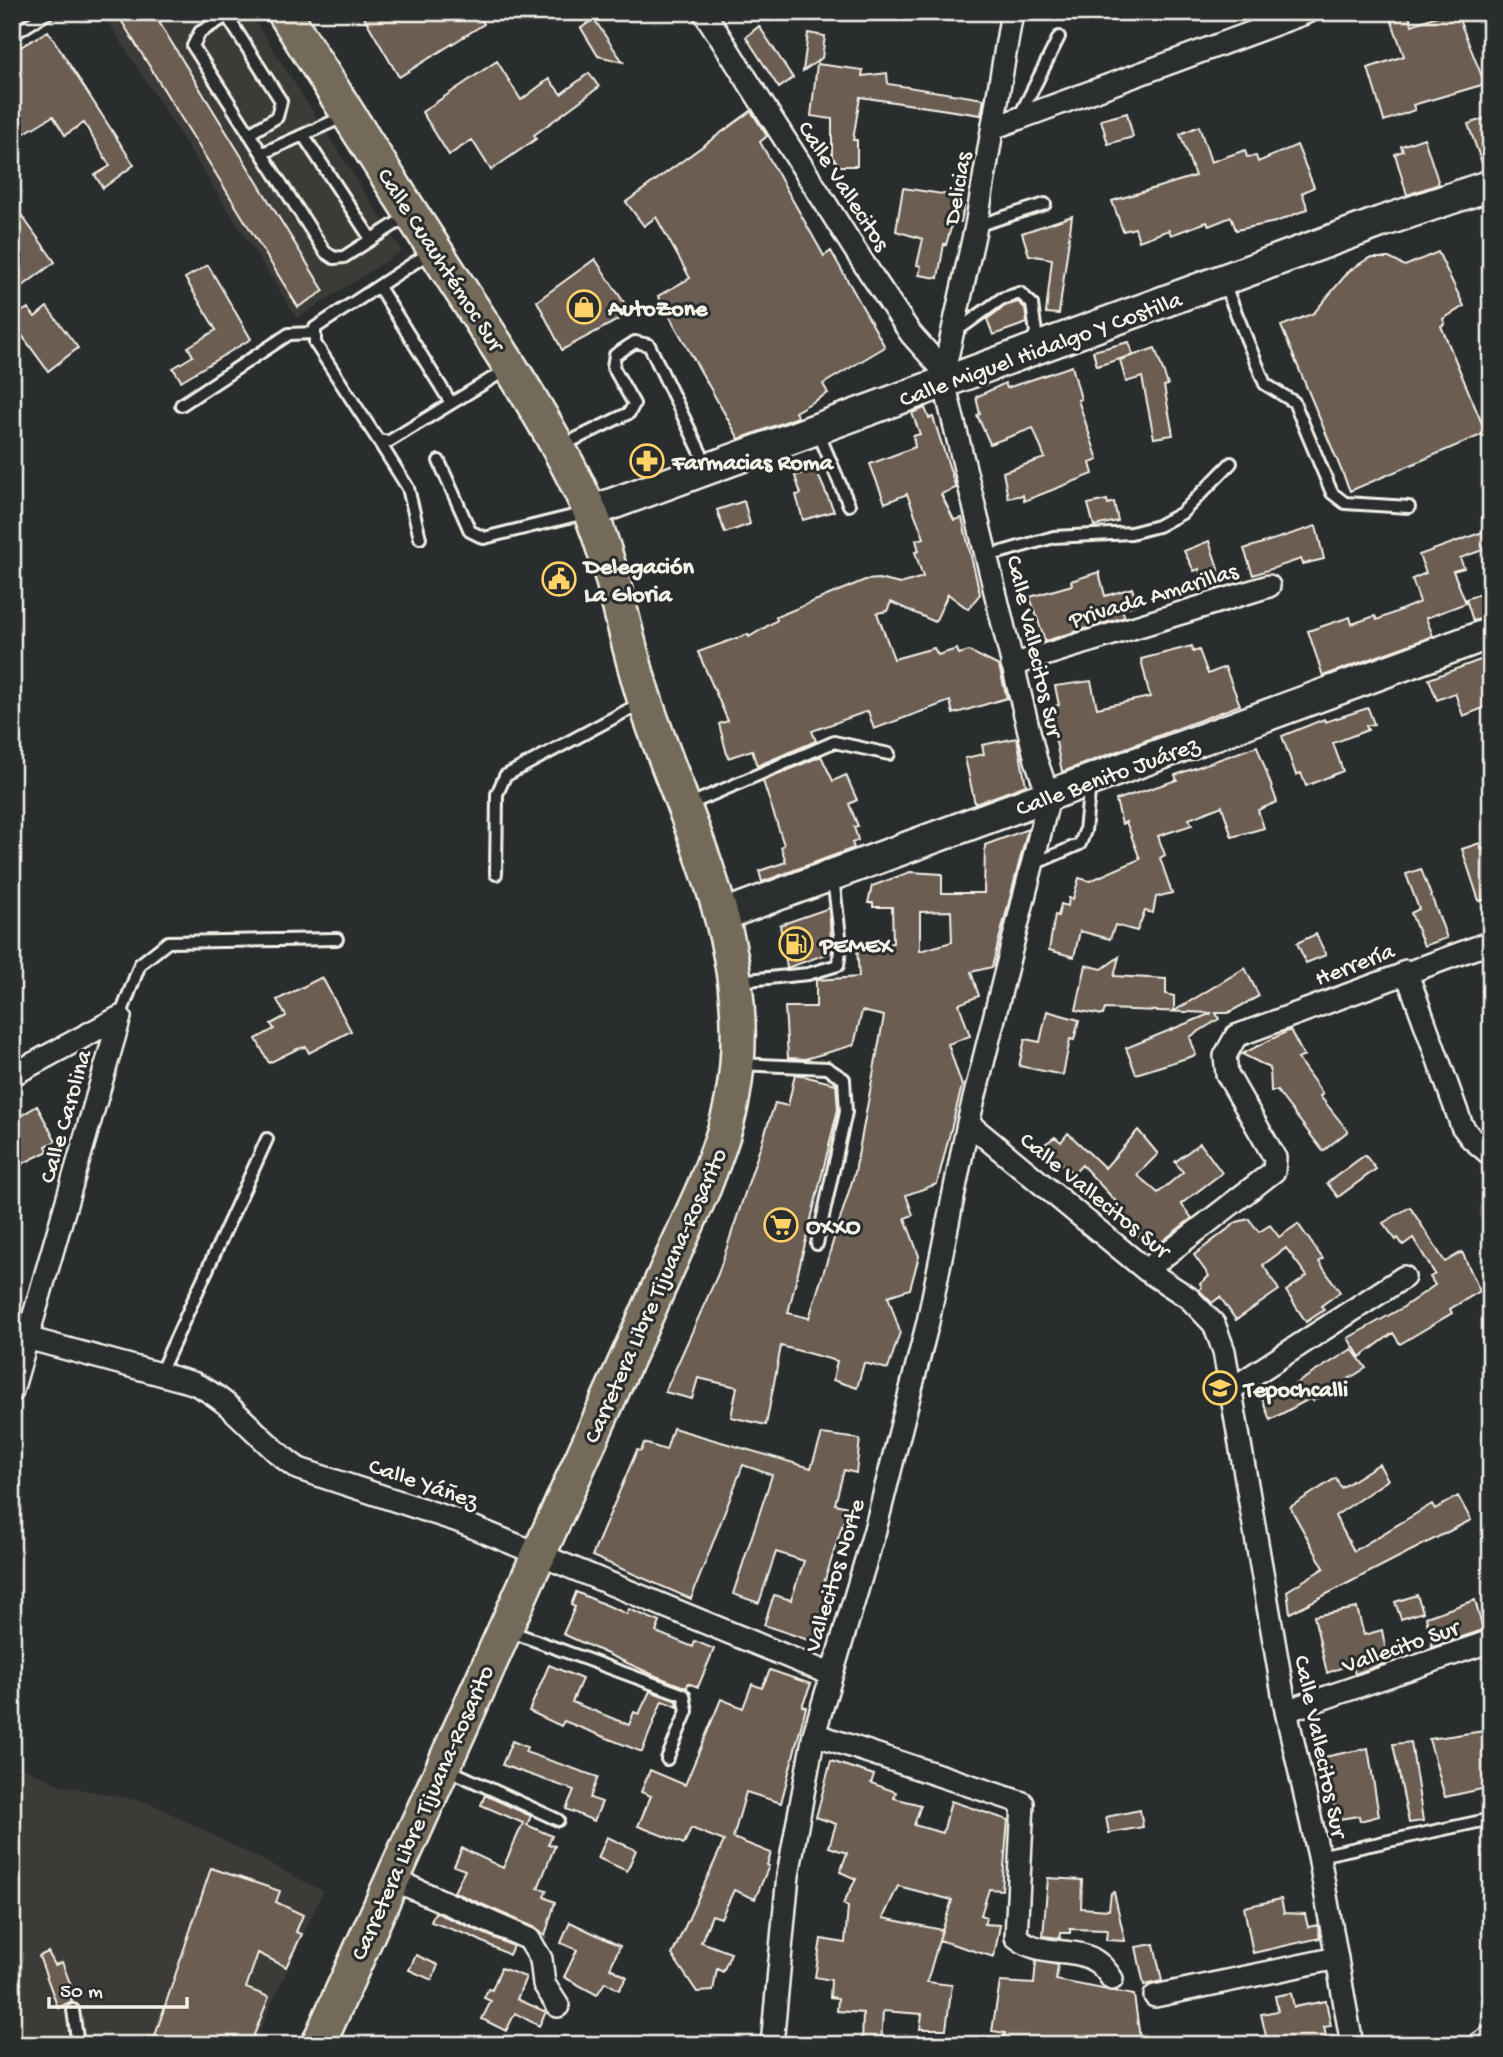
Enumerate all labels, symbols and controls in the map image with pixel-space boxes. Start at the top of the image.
street label: Calle Vallecitos [789,117,895,258]
street label: Delicias [938,148,980,230]
street label: Calle Cuauhtémoc Sur [369,164,511,360]
street label: Calle Miguel Hidalgo Y Costilla [896,286,1187,416]
shop icon: AutoZone [565,288,603,326]
place label: AutoZone [607,296,709,325]
pharmacy icon: Farmacias Roma [628,442,666,480]
place label: Farmacias Roma [671,450,835,479]
street label: Calle Vallecitos Sur [998,553,1068,743]
place label: Delegación La Gloria [582,554,694,611]
street label: Privada Amarillas [1065,558,1243,637]
public building icon: Delegación La Gloria [540,560,578,598]
street label: Calle Benito Juárez [1013,731,1205,825]
fuel station icon: PEMEX [777,925,815,963]
place label: PEMEX [818,933,894,962]
street label: Herrería [1312,938,1400,995]
street label: Calle Carolina [34,1046,100,1187]
street label: Calle Vallecitos Sur [1013,1127,1177,1268]
street label: Carretera Libre Tijuana-Rosarito [579,1144,736,1449]
supermarket icon: OXXO [762,1206,800,1244]
place label: OXXO [806,1214,861,1243]
school or university icon: Tepochcalli [1201,1369,1239,1407]
place label: Tepochcalli [1242,1377,1348,1406]
street label: Calle Yáñez [364,1453,483,1518]
street label: Vallecitos Norte [799,1495,874,1657]
street label: Vallecito Sur [1338,1614,1466,1682]
street label: Calle Vallecitos Sur [1285,1653,1353,1843]
street label: Carretera Libre Tijuana-Rosarito [346,1661,503,1966]
scale bar [49,1966,187,2010]
text: 50 m [60,1981,103,2006]

